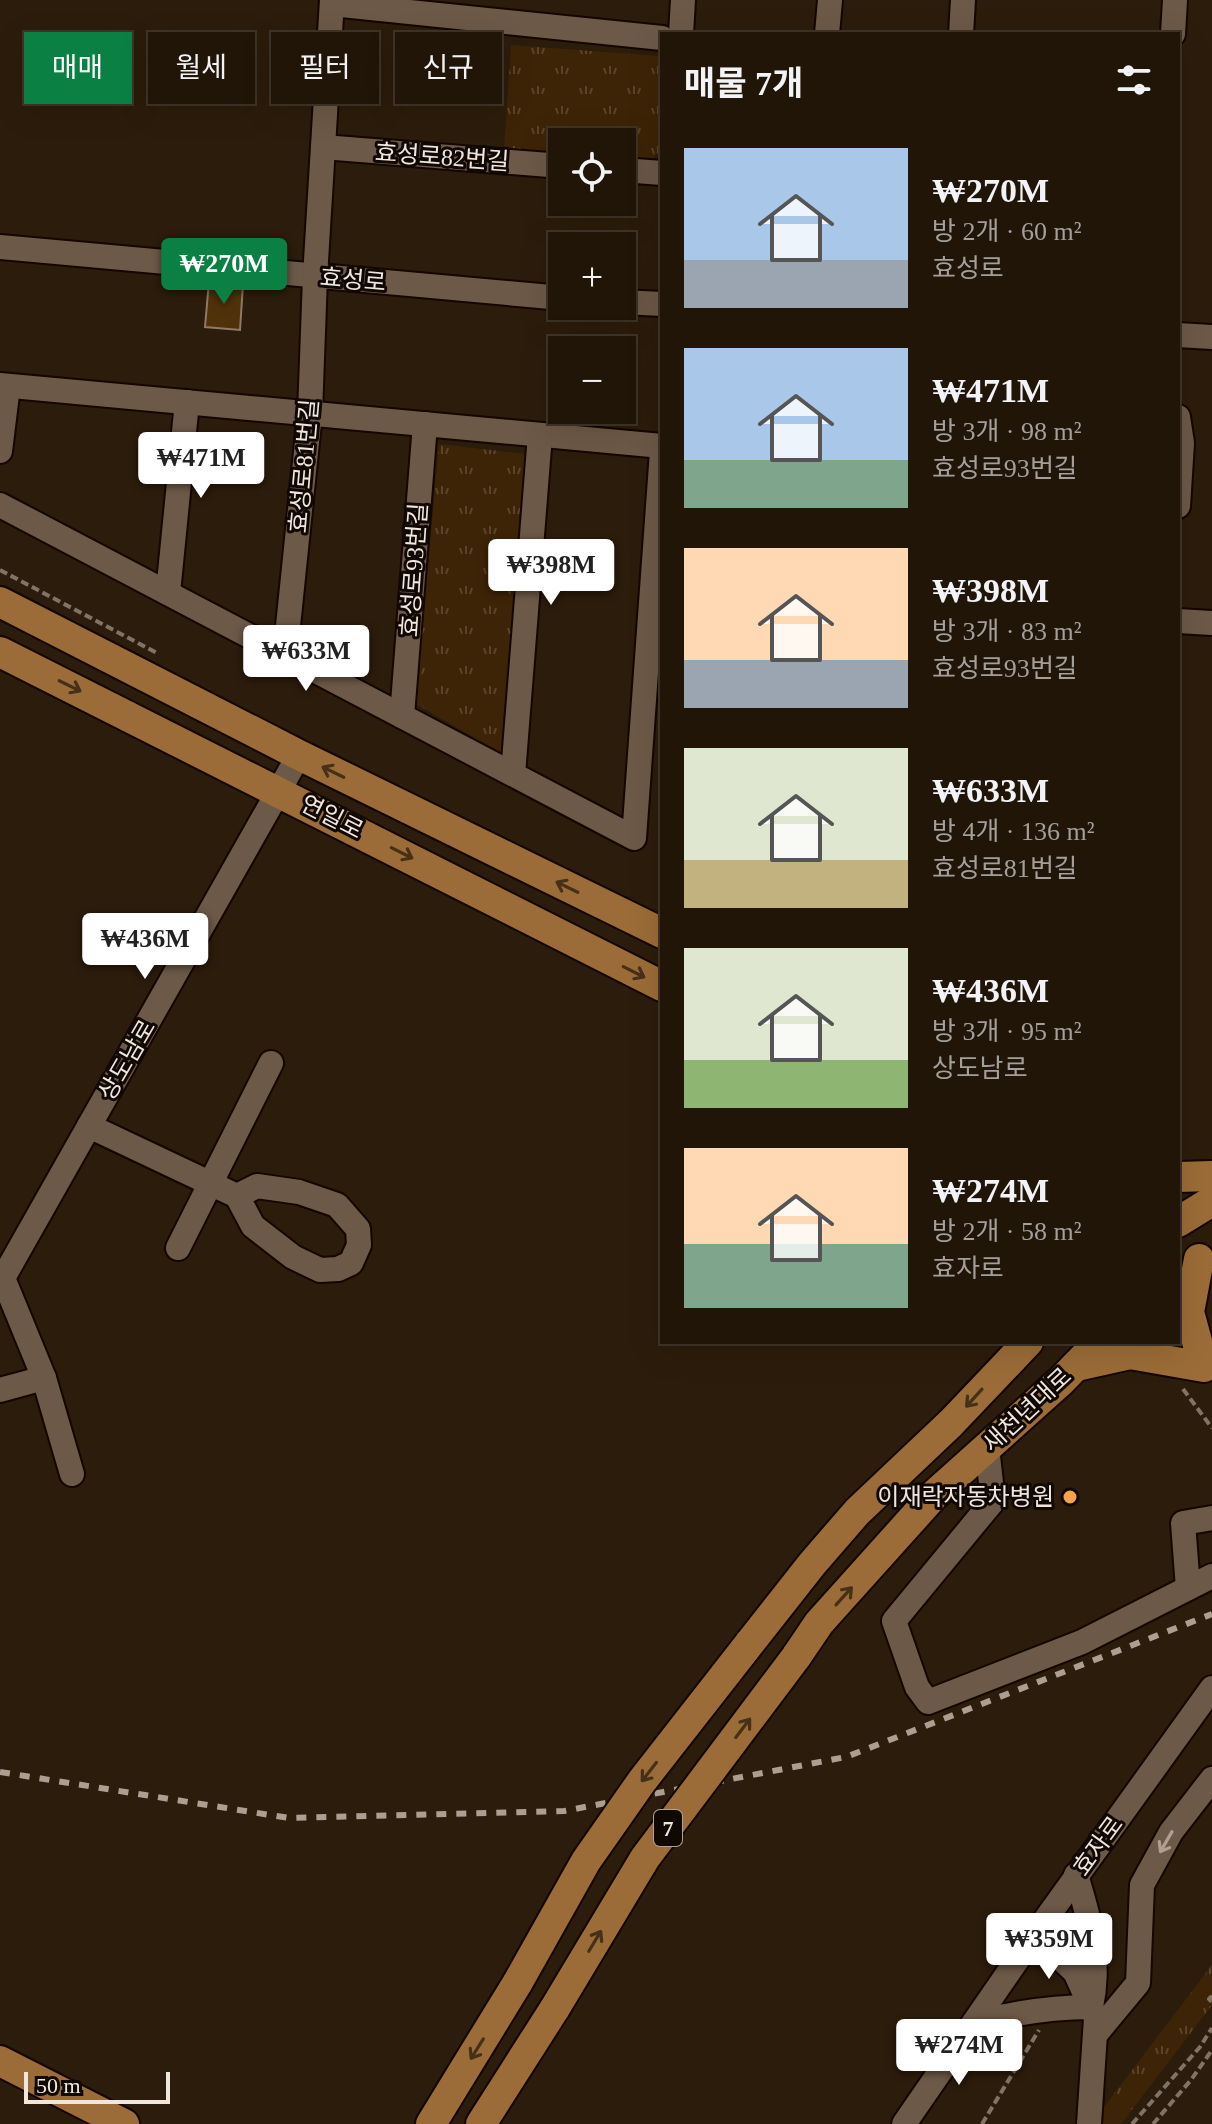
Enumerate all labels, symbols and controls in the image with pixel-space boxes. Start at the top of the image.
chip: 매매 [24,32,132,104]
chip: 월세 [148,32,255,104]
chip: 필터 [271,32,379,104]
chip: 신규 [395,32,502,104]
icon: filters [1112,58,1156,102]
text: 매물 7개 [684,65,803,102]
map controls [548,128,636,424]
button: locate [548,128,636,216]
street label: 효성로82번길 [374,139,510,175]
text: ₩270M [932,172,1049,209]
icon: home [748,180,844,276]
text: 방 2개 · 60 m² [932,217,1082,246]
button: + [548,232,636,320]
pin: ₩270M [168,238,280,306]
text: ₩270M [179,249,269,278]
text: 효성로 [932,254,1004,283]
street label: 효성로 [319,264,387,296]
button: − [548,336,636,424]
text: ₩471M [932,372,1049,409]
icon: home [748,380,844,476]
street label: 효성로81번길 [285,398,323,534]
text: 방 3개 · 98 m² [932,417,1082,446]
pin: ₩471M [145,432,257,500]
text: ₩471M [156,443,246,472]
text: 효성로93번길 [932,454,1078,483]
street label: 효성로93번길 [396,502,432,638]
pin: ₩398M [495,539,607,607]
text: ₩398M [506,550,596,579]
text: ₩398M [932,572,1049,609]
icon: home [748,580,844,676]
text: 방 3개 · 83 m² [932,617,1082,646]
pin: ₩633M [250,625,362,693]
text: ₩633M [261,636,351,665]
text: 효성로93번길 [932,654,1078,683]
one-way arrow [57,679,81,695]
one-way arrow [322,764,346,779]
text: ₩633M [932,772,1049,809]
icon: home [748,780,844,876]
street label: 연일로 [297,790,367,844]
text: 방 4개 · 136 m² [932,817,1095,846]
one-way arrow [390,846,414,862]
text: 효성로81번길 [932,854,1078,883]
one-way arrow [555,878,579,894]
pin: ₩436M [89,913,201,981]
text: ₩436M [100,924,190,953]
one-way arrow [621,964,645,980]
text: ₩436M [932,972,1049,1009]
icon: home [748,980,844,1076]
street label: 상도남로 [94,1015,160,1105]
text: 방 3개 · 95 m² [932,1017,1082,1046]
text: 상도남로 [932,1054,1028,1083]
text: ₩274M [932,1172,1049,1209]
icon: home [748,1180,844,1276]
text: 방 2개 · 58 m² [932,1217,1082,1246]
text: 효자로 [932,1254,1004,1283]
street label: 새천년대로 [978,1363,1076,1457]
one-way arrow [965,1388,983,1408]
place label: 이재락자동차병원 [877,1484,1054,1510]
marker: 이재락자동차병원 [1061,1488,1079,1506]
one-way arrow [834,1586,852,1606]
one-way arrow [735,1717,751,1739]
one-way arrow [641,1761,658,1782]
road number: 7 [654,1810,682,1846]
street label: 효자로 [1068,1812,1128,1880]
one-way arrow [1158,1830,1174,1853]
pin: ₩359M [993,1913,1105,1981]
text: ₩359M [1004,1924,1094,1953]
one-way arrow [588,1930,604,1953]
pin: ₩274M [903,2019,1015,2087]
text: ₩274M [914,2030,1004,2059]
one-way arrow [469,2037,485,2060]
scale bar [24,2068,170,2104]
text: 50 m [36,2073,81,2098]

